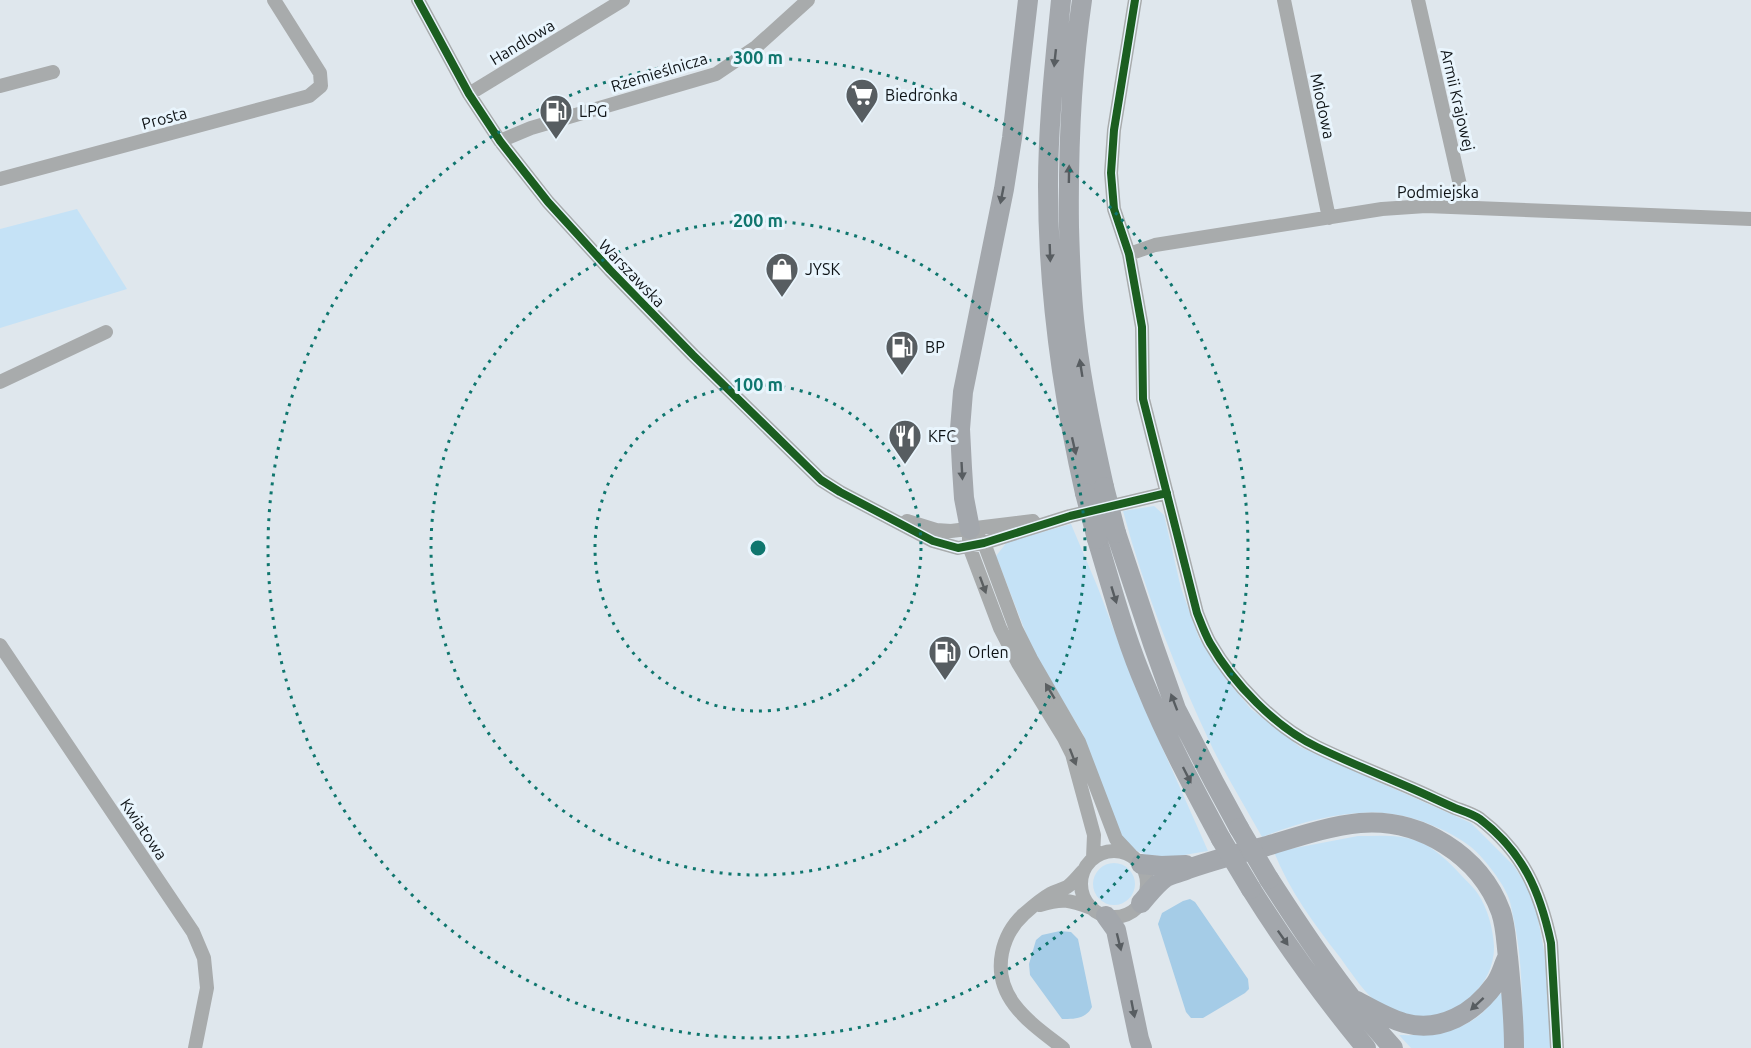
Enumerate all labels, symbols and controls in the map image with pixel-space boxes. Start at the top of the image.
street label: Handlowa [486,16,558,68]
text: 300 m [733,47,783,67]
street label: Armii Krajowej [1438,47,1478,153]
street label: Rzemieślnicza [609,49,709,95]
one-way arrow [1050,49,1060,68]
street label: Miodowa [1307,72,1339,140]
supermarket icon: Biedronka [844,77,880,124]
place label: Biedronka [885,86,958,104]
fuel station icon: LPG [538,93,574,140]
place label: LPG [579,102,607,120]
street label: Prosta [139,103,189,133]
one-way arrow [1064,164,1074,183]
street label: Podmiejska [1397,183,1479,201]
one-way arrow [997,186,1006,205]
text: 200 m [733,210,783,230]
street label: Warszawska [595,235,669,311]
one-way arrow [1046,243,1055,262]
shop icon: JYSK [764,251,800,298]
place label: JYSK [805,260,841,278]
fuel station icon: BP [884,329,920,376]
place label: BP [925,338,945,356]
one-way arrow [1076,359,1085,378]
text: 100 m [733,374,783,394]
restaurant icon: KFC [887,418,923,465]
place label: KFC [928,427,956,445]
one-way arrow [1070,437,1080,456]
one-way arrow [958,462,967,481]
centre of rings [748,538,768,558]
one-way arrow [979,576,988,594]
one-way arrow [1110,586,1119,604]
fuel station icon: Orlen [927,634,963,681]
place label: Orlen [968,643,1009,661]
one-way arrow [1045,683,1056,699]
one-way arrow [1169,692,1179,710]
one-way arrow [1068,749,1078,767]
one-way arrow [1182,767,1192,784]
street label: Kwiatowa [117,795,171,863]
one-way arrow [1277,930,1289,946]
one-way arrow [1115,932,1125,951]
one-way arrow [1470,996,1484,1010]
one-way arrow [1129,1000,1138,1019]

